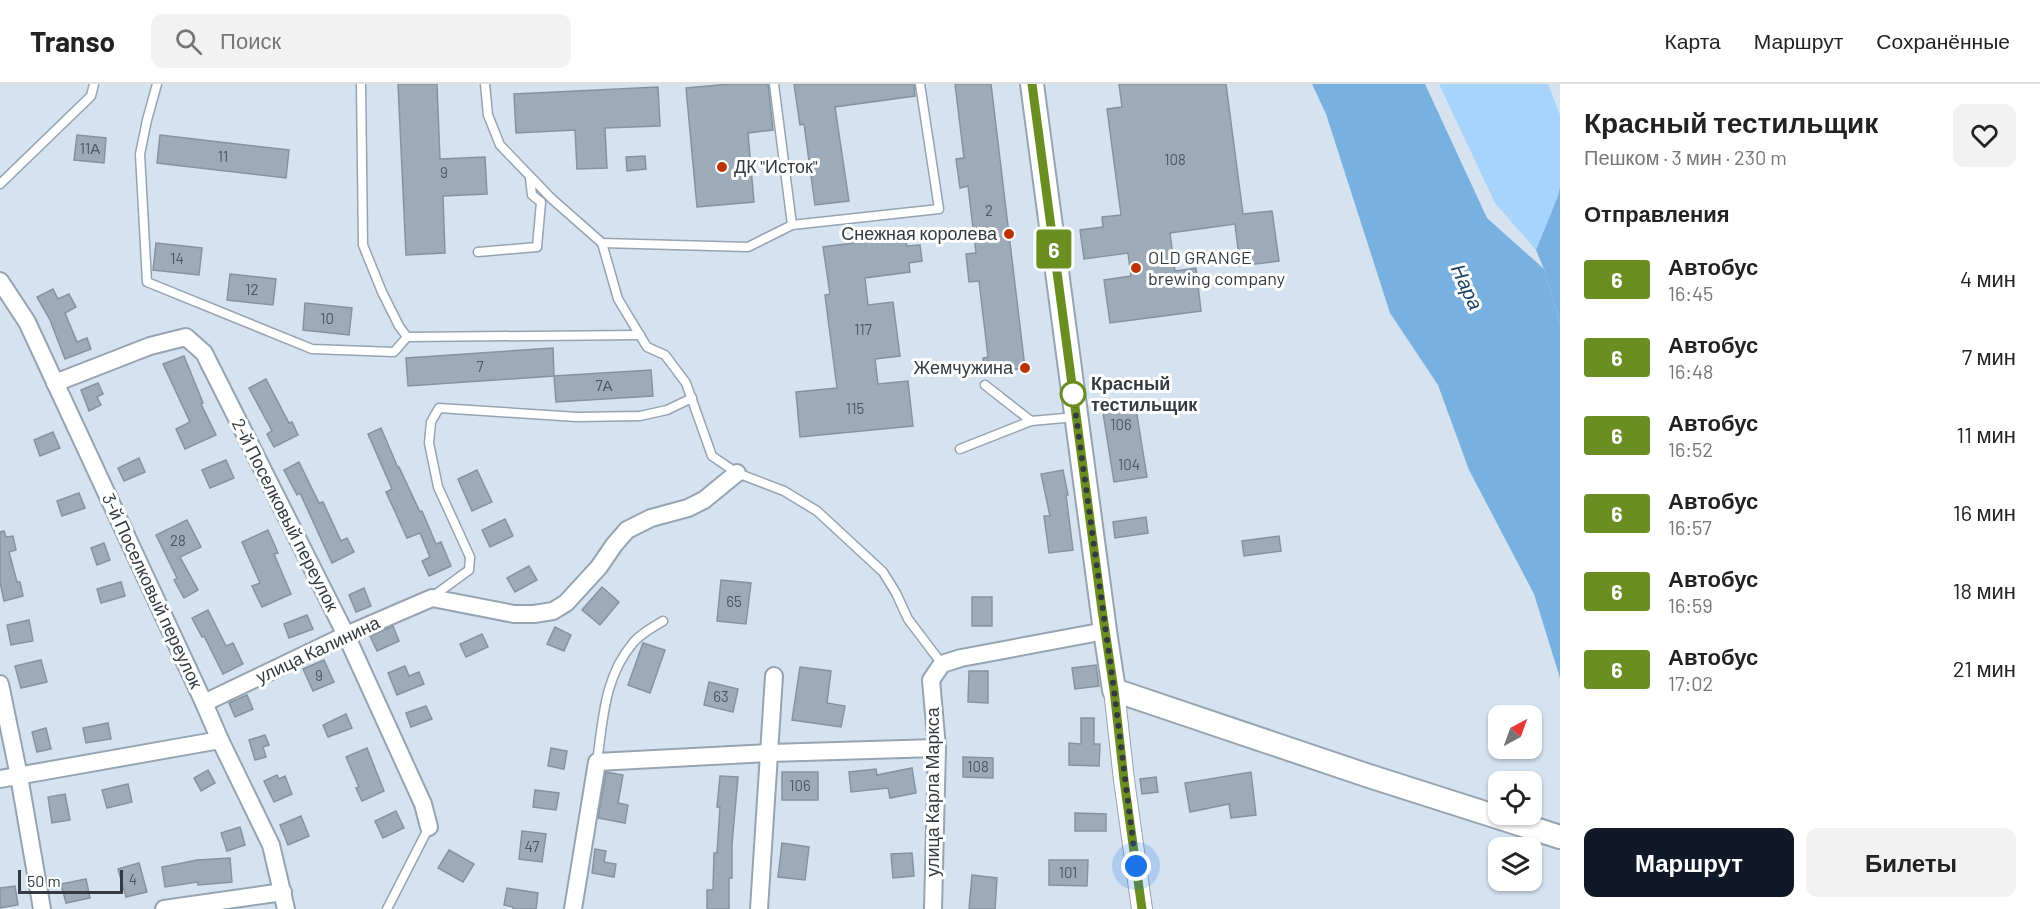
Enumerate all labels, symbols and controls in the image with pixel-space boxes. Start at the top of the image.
search box [151,14,571,68]
text: Transo [30,24,115,58]
icon: search [172,25,205,58]
text: Поиск [220,27,281,53]
text: Карта [1665,28,1721,53]
text: Маршрут [1754,28,1843,53]
text: Сохранённые [1876,28,2010,53]
button: heart [1953,104,2016,167]
text: Красный тестильщик [1584,105,1878,139]
house number: 11А [80,139,100,157]
text: Пешком · 3 мин · 230 m [1584,145,1787,169]
house number: 11 [218,147,228,165]
house number: 108 [1164,150,1186,168]
place label: ДК "Исток" [734,155,818,177]
marker: ДК "Исток" [715,160,729,174]
house number: 9 [440,163,448,181]
text: Отправления [1584,200,1730,226]
house number: 2 [985,201,993,219]
place label: Снежная королева [841,222,998,244]
marker: Снежная королева [1002,227,1016,241]
line badge: 6 [1034,230,1074,268]
text: 6 [1048,237,1060,262]
place label: OLD GRANGE brewing company [1148,246,1285,289]
house number: 14 [170,249,184,267]
text: Автобус [1668,253,1758,279]
water label: Нара [1447,260,1489,313]
marker: OLD GRANGE brewing company [1129,261,1143,275]
text: 4 мин [1960,265,2016,291]
text: 6 [1611,267,1623,292]
house number: 12 [245,280,259,298]
text: 16:45 [1668,281,1713,305]
house number: 10 [320,309,334,327]
house number: 117 [854,320,872,338]
text: Автобус [1668,331,1758,357]
text: 7 мин [1962,343,2016,369]
text: 6 [1611,345,1623,370]
place label: Жемчужина [914,356,1014,378]
house number: 7 [476,357,484,375]
text: 16:48 [1668,359,1714,383]
marker: Жемчужина [1018,361,1032,375]
place label: Красный тестильщик [1091,372,1198,415]
house number: 7А [595,376,613,394]
marker: Красный тестильщик [1060,381,1086,407]
house number: 115 [846,399,864,417]
text: Автобус [1668,409,1758,435]
street label: 2-й Поселковый переулок [228,415,344,615]
house number: 106 [1110,415,1132,433]
text: 11 мин [1957,421,2016,447]
text: 6 [1611,423,1623,448]
text: 16:52 [1668,437,1713,461]
house number: 104 [1118,455,1140,473]
text: Автобус [1668,487,1758,513]
street label: 3-й Поселковый переулок [98,489,208,692]
text: 16 мин [1953,499,2016,525]
text: 6 [1611,501,1623,526]
text: 16:57 [1668,515,1712,539]
house number: 28 [170,531,186,549]
text: Автобус [1668,565,1758,591]
text: 18 мин [1953,577,2016,603]
text: 6 [1611,579,1623,604]
house number: 65 [726,592,742,610]
text: 16:59 [1668,593,1713,617]
street label: улица Калинина [252,610,384,687]
text: Автобус [1668,643,1758,669]
text: 21 мин [1953,655,2016,681]
text: 6 [1611,657,1623,682]
house number: 9 [315,666,323,684]
text: 17:02 [1668,671,1713,695]
house number: 63 [713,687,729,705]
north arrow [1488,705,1542,759]
map controls [1488,705,1542,891]
street label: улица Карла Маркса [921,706,943,877]
house number: 108 [967,757,989,775]
button: locate [1488,771,1542,825]
house number: 106 [789,776,811,794]
button: Маршрут [1584,828,1794,897]
button: Билеты [1806,828,2016,897]
house number: 47 [525,837,539,855]
button: layers [1488,837,1542,891]
your location [1121,851,1151,881]
house number: 101 [1059,863,1077,881]
scale bar [18,867,123,894]
house number: 4 [129,870,137,888]
text: 50 m [27,871,61,890]

